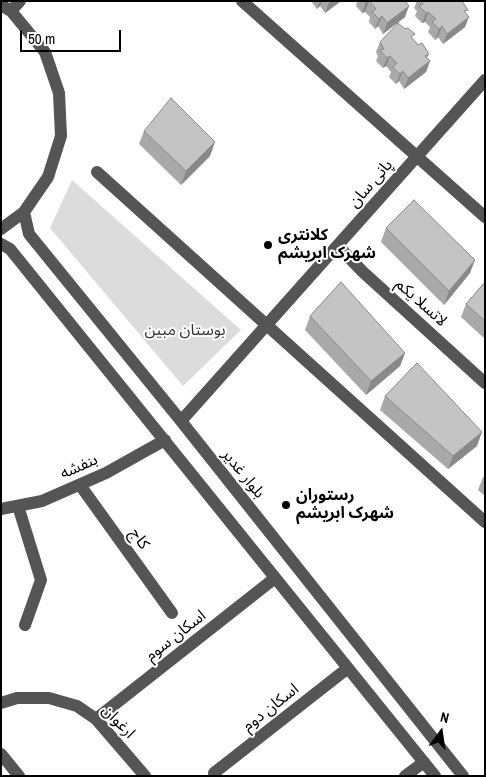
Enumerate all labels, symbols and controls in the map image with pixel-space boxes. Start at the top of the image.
scale bar [22,20,124,52]
text: 50 m [28,28,55,49]
street label: پانی سان [345,156,397,212]
place label: کلانتری شهرک ابریشم [278,226,376,264]
marker: کلانتری شهرک ابریشم [262,239,274,251]
street label: لاتسلا یکم [391,275,451,331]
park label: بوستان مبین [144,321,226,341]
street label: بلوار غدیر [217,446,269,502]
street label: بنفشه [57,450,101,484]
place label: رستوران شهرک ابریشم [296,486,394,524]
marker: رستوران شهرک ابریشم [280,499,292,511]
street label: کاج [125,525,153,553]
street label: اسکان سوم [142,606,210,666]
street label: اسکان دوم [239,680,303,736]
street label: ارغوان [97,701,139,743]
north arrow [416,707,466,757]
text: N [438,708,451,727]

